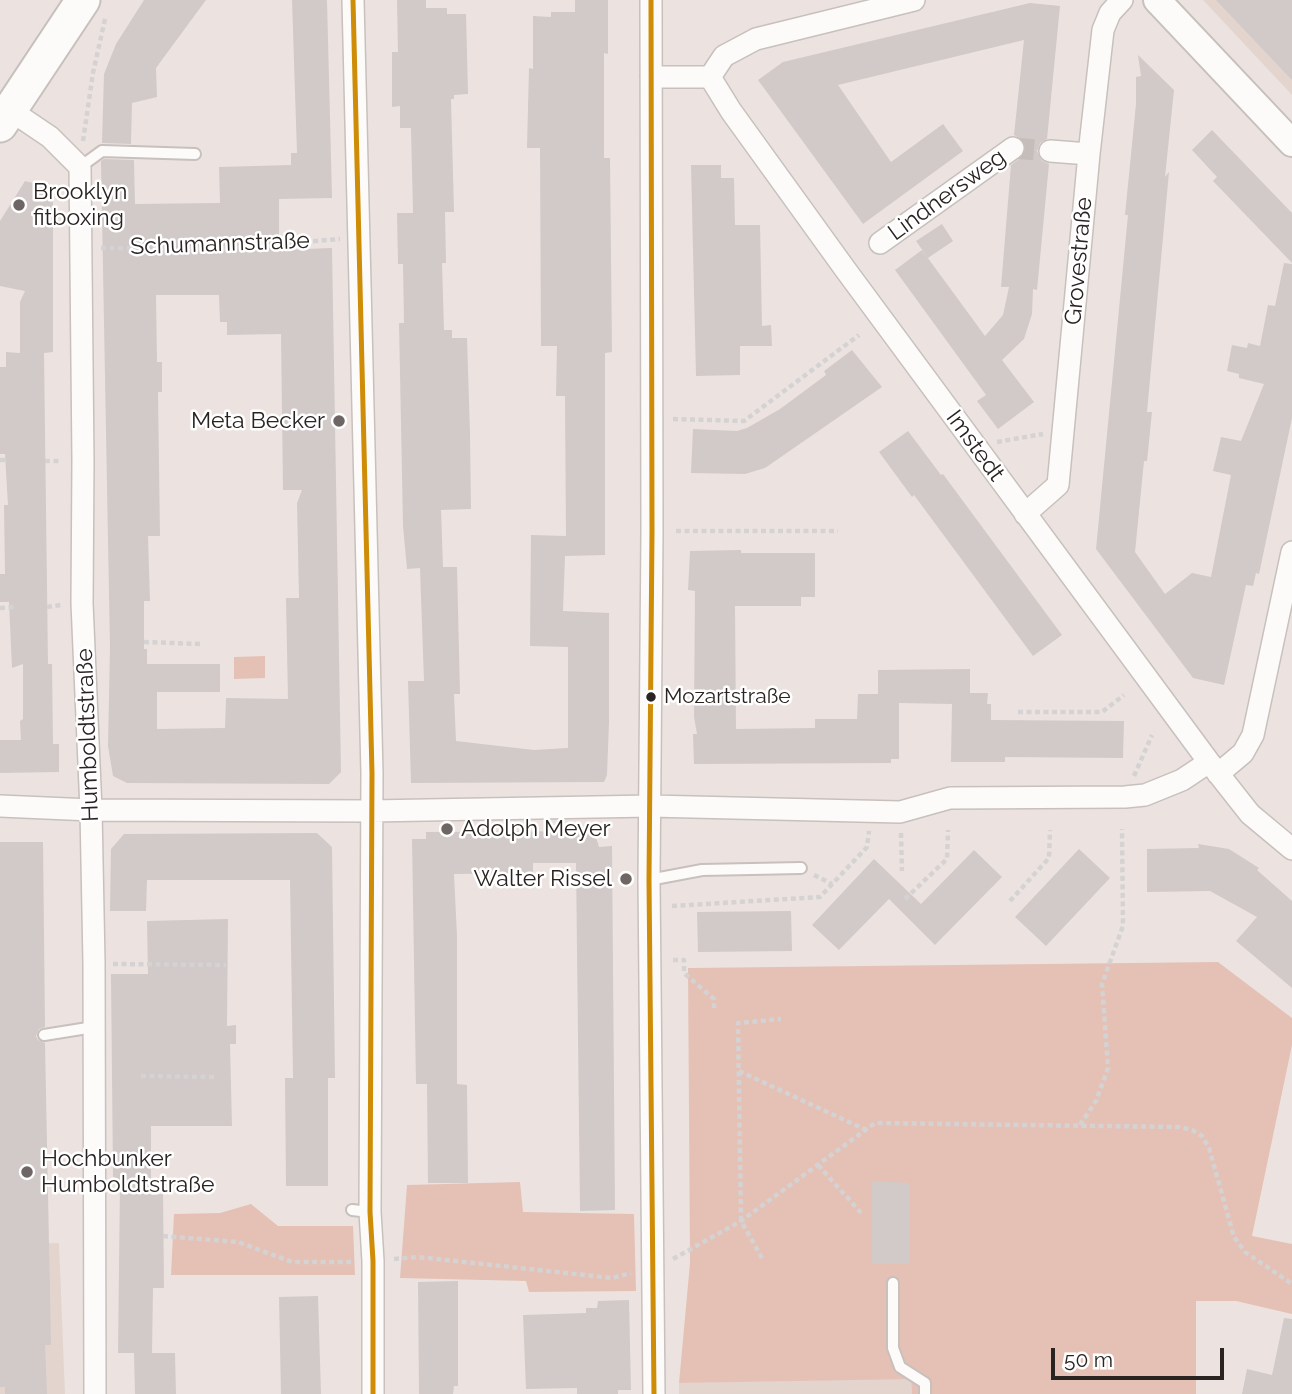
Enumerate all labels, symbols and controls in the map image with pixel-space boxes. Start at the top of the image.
street label: Lindnersweg [883,143,1011,247]
place label: Brooklyn fitboxing [33,178,127,232]
street label: Grovestraße [1060,196,1098,326]
marker: Brooklyn fitboxing [11,197,27,213]
street label: Schumannstraße [130,227,310,261]
street label: Imstedt [940,405,1010,487]
place label: Meta Becker [191,407,325,435]
marker: Meta Becker [331,413,347,429]
street label: Humboldtstraße [71,648,105,822]
place label: Mozartstraße [664,684,791,710]
marker: Mozartstraße [644,690,658,704]
place label: Adolph Meyer [461,815,611,843]
marker: Adolph Meyer [439,821,455,837]
place label: Walter Rissel [474,865,612,893]
marker: Walter Rissel [618,871,634,887]
place label: Hochbunker Humboldtstraße [41,1145,214,1199]
marker: Hochbunker Humboldtstraße [19,1164,35,1180]
scale bar [1054,1334,1227,1378]
text: 50 m [1064,1347,1113,1372]

